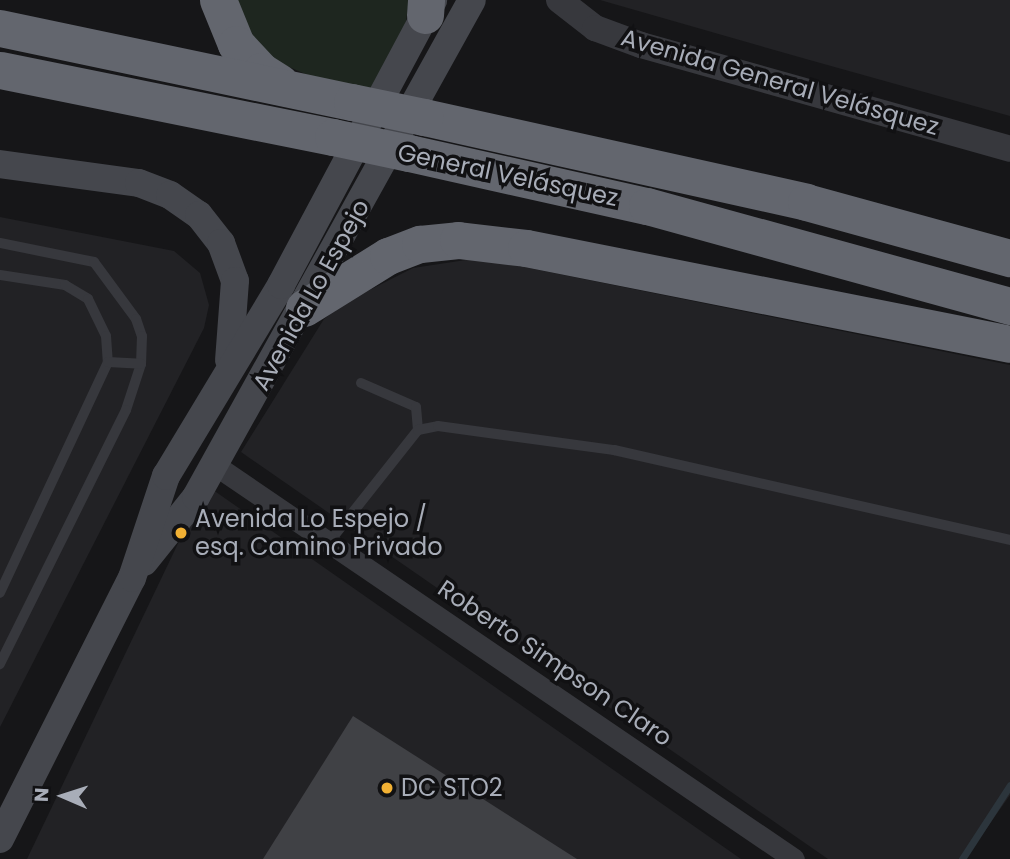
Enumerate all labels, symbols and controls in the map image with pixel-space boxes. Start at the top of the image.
street label: Avenida General Velásquez [618,23,942,141]
street label: General Velásquez [395,138,621,212]
street label: Avenida Lo Espejo [247,194,375,396]
place label: Avenida Lo Espejo / esq. Camino Privado [195,505,443,561]
marker: Avenida Lo Espejo / esq. Camino Privado [173,525,189,541]
street label: Roberto Simpson Claro [433,574,677,752]
north arrow [28,761,98,831]
place label: DC STO2 [401,774,503,802]
marker: DC STO2 [379,780,395,796]
text: N [28,787,55,803]

